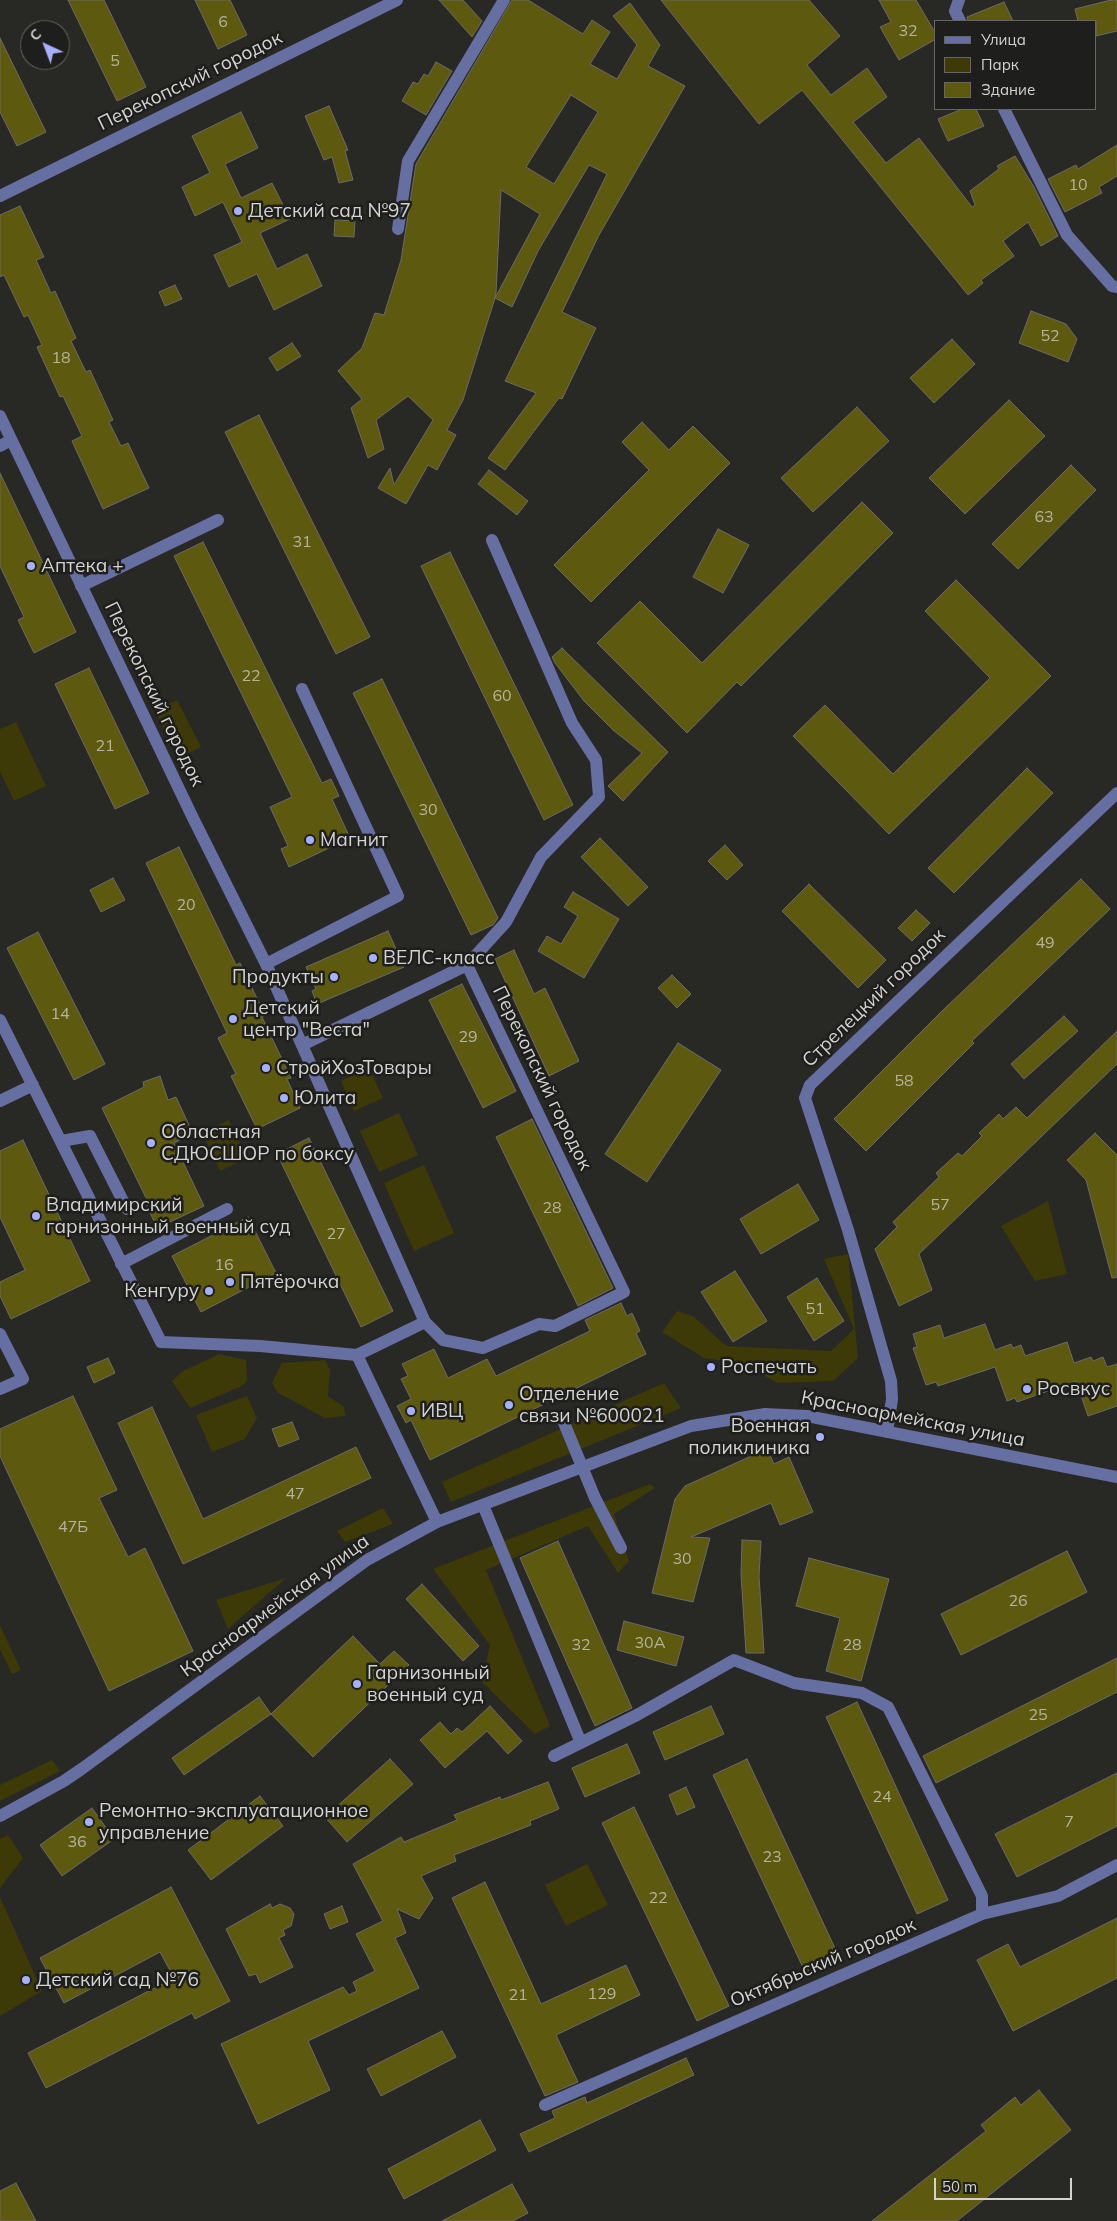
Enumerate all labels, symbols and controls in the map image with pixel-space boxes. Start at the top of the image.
house number: 6 [218,12,228,32]
north arrow [20,20,70,70]
legend [934,20,1097,110]
house number: 32 [898,21,918,41]
text: С [26,25,45,45]
street label: Перекопский городок [94,26,286,136]
text: Улица [981,30,1026,49]
house number: 5 [110,51,120,71]
text: Парк [981,55,1019,74]
text: Здание [981,80,1035,99]
house number: 10 [1068,175,1088,195]
place label: Детский сад №97 [248,200,411,222]
marker: Детский сад №97 [232,205,244,217]
house number: 52 [1040,326,1060,346]
house number: 18 [51,348,71,368]
house number: 63 [1034,507,1054,527]
house number: 31 [292,532,312,552]
place label: Аптека + [41,555,124,577]
marker: Аптека + [25,560,37,572]
street label: Перекопский городок [99,598,209,790]
house number: 22 [241,666,261,686]
house number: 60 [492,686,512,706]
house number: 21 [95,736,115,756]
house number: 30 [418,800,438,820]
place label: Магнит [320,829,388,851]
marker: Магнит [304,834,316,846]
house number: 20 [176,895,196,915]
street label: Стрелецкий городок [798,924,950,1072]
house number: 49 [1035,933,1055,953]
place label: ВЕЛС-класс [383,947,495,969]
marker: ВЕЛС-класс [367,952,379,964]
place label: Продукты [232,966,324,988]
marker: Продукты [328,971,340,983]
street label: Перекопский городок [487,982,597,1174]
place label: Детский центр "Веста" [243,997,370,1041]
house number: 14 [50,1004,70,1024]
marker: Детский центр "Веста" [227,1013,239,1025]
house number: 29 [458,1027,478,1047]
place label: СтройХозТовары [276,1057,432,1079]
marker: СтройХозТовары [260,1062,272,1074]
house number: 58 [894,1071,914,1091]
place label: Юлита [294,1087,356,1109]
marker: Юлита [278,1092,290,1104]
place label: Областная СДЮСШОР по боксу [161,1121,354,1165]
marker: Областная СДЮСШОР по боксу [145,1137,157,1149]
place label: Владимирский гарнизонный военный суд [46,1194,291,1238]
house number: 57 [930,1195,950,1215]
house number: 28 [542,1198,562,1218]
marker: Владимирский гарнизонный военный суд [30,1210,42,1222]
house number: 27 [326,1224,346,1244]
house number: 16 [214,1255,234,1275]
place label: Пятёрочка [240,1271,339,1293]
marker: Пятёрочка [224,1276,236,1288]
place label: Кенгуру [124,1280,199,1302]
marker: Кенгуру [203,1285,215,1297]
house number: 51 [805,1299,825,1319]
place label: Роспечать [721,1356,817,1378]
marker: Роспечать [705,1361,717,1373]
place label: Росвкус [1037,1378,1110,1400]
place label: Отделение связи №600021 [519,1383,665,1427]
marker: Росвкус [1021,1383,1033,1395]
street label: Красноармейская улица [799,1386,1027,1452]
marker: Отделение связи №600021 [503,1399,515,1411]
place label: ИВЦ [421,1400,463,1422]
marker: ИВЦ [405,1405,417,1417]
place label: Военная поликлиника [688,1415,810,1459]
marker: Военная поликлиника [814,1431,826,1443]
house number: 47 [285,1484,305,1504]
house number: 47Б [58,1517,88,1537]
street label: Красноармейская улица [176,1530,374,1682]
house number: 30 [672,1549,692,1569]
house number: 26 [1008,1591,1028,1611]
house number: 30А [635,1633,665,1653]
house number: 32 [571,1635,591,1655]
house number: 28 [842,1635,862,1655]
place label: Гарнизонный военный суд [367,1662,490,1706]
marker: Гарнизонный военный суд [351,1678,363,1690]
house number: 25 [1028,1705,1048,1725]
house number: 24 [872,1787,892,1807]
place label: Ремонтно-эксплуатационное управление [99,1800,369,1844]
house number: 7 [1064,1812,1074,1832]
marker: Ремонтно-эксплуатационное управление [83,1816,95,1828]
house number: 36 [67,1832,87,1852]
house number: 23 [762,1847,782,1867]
house number: 22 [648,1888,668,1908]
street label: Октябрьский городок [727,1914,919,2012]
place label: Детский сад №76 [36,1969,199,1991]
marker: Детский сад №76 [20,1974,32,1986]
house number: 129 [588,1984,616,2004]
house number: 21 [508,1985,528,2005]
scale bar [937,2168,1074,2200]
text: 50 m [942,2177,977,2196]

